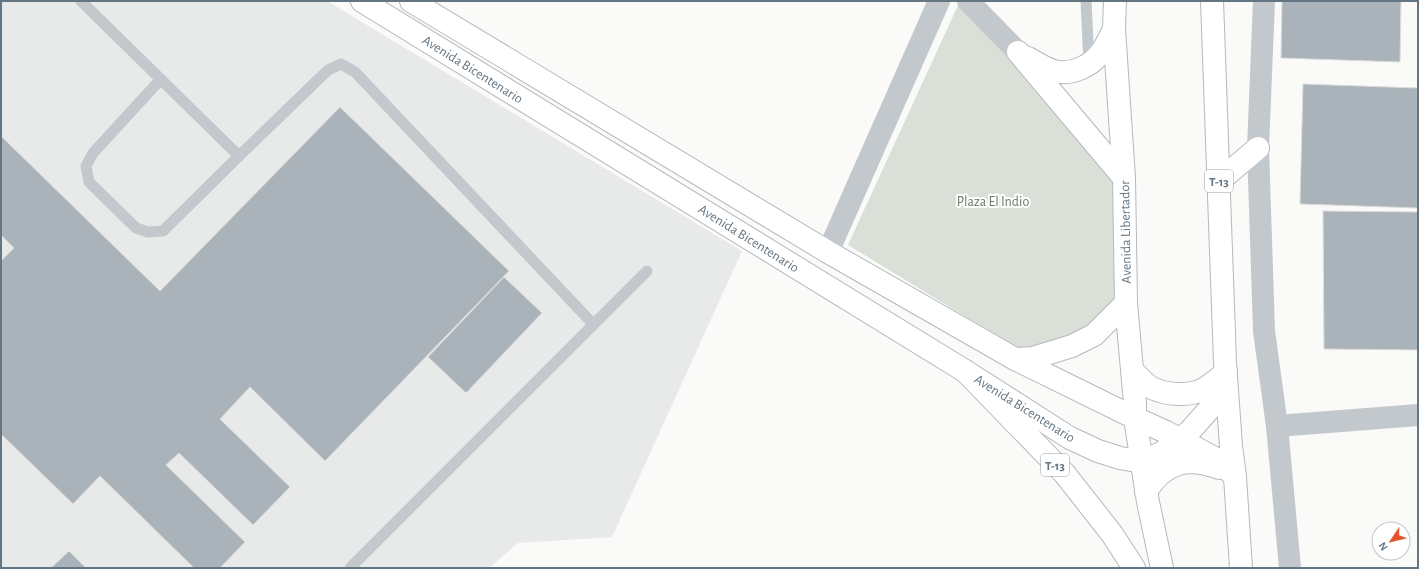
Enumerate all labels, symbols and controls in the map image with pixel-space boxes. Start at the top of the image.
street label: Avenida Bicentenario [420,33,525,107]
road number: T-13 [1205,170,1233,192]
street label: Avenida Libertador [1118,180,1134,284]
park label: Plaza El Indio [957,195,1029,209]
street label: Avenida Bicentenario [696,202,801,276]
street label: Avenida Bicentenario [972,372,1077,446]
road number: T-13 [1041,454,1069,476]
north arrow [1371,521,1411,561]
text: N [1377,540,1390,553]

